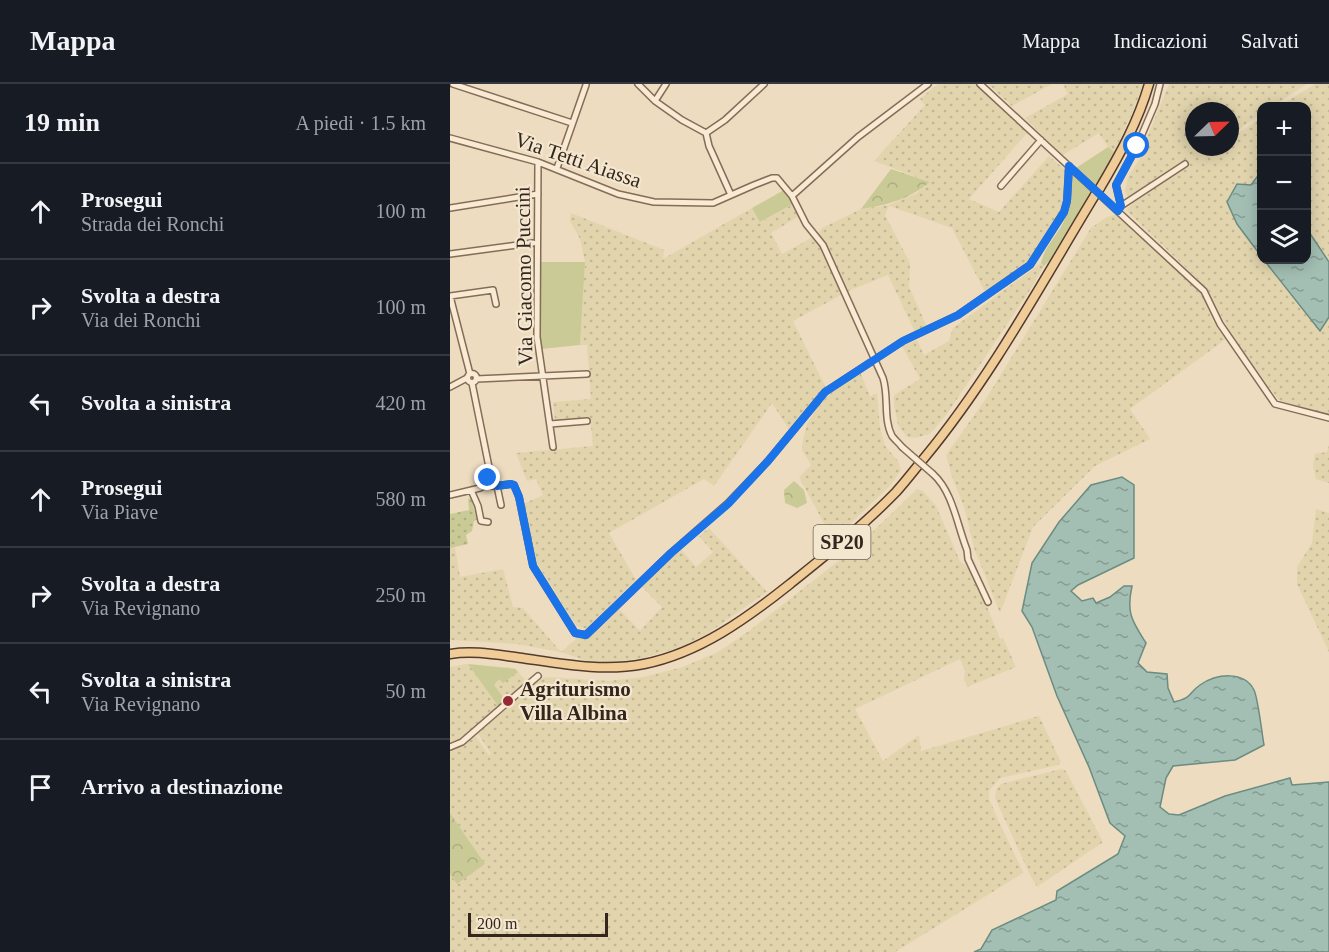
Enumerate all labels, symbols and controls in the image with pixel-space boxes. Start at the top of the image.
text: Mappa [30,25,116,56]
text: Mappa [1022,29,1080,53]
text: Indicazioni [1113,29,1208,53]
text: Salvati [1241,29,1299,53]
north arrow [1185,102,1239,156]
map controls [1257,102,1311,264]
button: + [1257,102,1311,156]
text: 19 min [24,108,100,137]
text: A piedi · 1.5 km [295,112,426,134]
street label: Via Tetti Aiassa [512,127,645,193]
route start [1123,132,1149,158]
button: − [1257,156,1311,210]
street label: Via Giacomo Puccini [510,186,538,366]
text: Prosegui [81,187,162,212]
icon: ahead [24,195,57,228]
text: 100 m [375,200,426,222]
button: layers [1257,210,1311,264]
text: Strada dei Ronchi [81,213,224,235]
text: Svolta a destra [81,283,220,308]
icon: right [24,291,57,324]
text: 100 m [375,296,426,318]
text: Via dei Ronchi [81,309,201,331]
icon: left [24,387,57,420]
text: Svolta a sinistra [81,390,231,415]
text: 420 m [375,392,426,414]
route end [474,464,500,490]
text: Prosegui [81,475,162,500]
icon: ahead [24,483,57,516]
text: 580 m [375,488,426,510]
text: Via Piave [81,501,158,523]
road number: SP20 [814,525,870,559]
text: Svolta a destra [81,571,220,596]
icon: right [24,579,57,612]
text: 250 m [375,584,426,606]
text: Via Revignano [81,597,200,619]
text: Svolta a sinistra [81,667,231,692]
icon: left [24,675,57,708]
place label: Agriturismo Villa Albina [520,677,631,725]
text: 50 m [385,680,426,702]
text: Via Revignano [81,693,200,715]
marker: Agriturismo Villa Albina [501,694,515,708]
icon: arrive [24,771,57,804]
text: Arrivo a destinazione [81,774,283,799]
scale bar [468,910,608,938]
text: 200 m [477,915,517,932]

